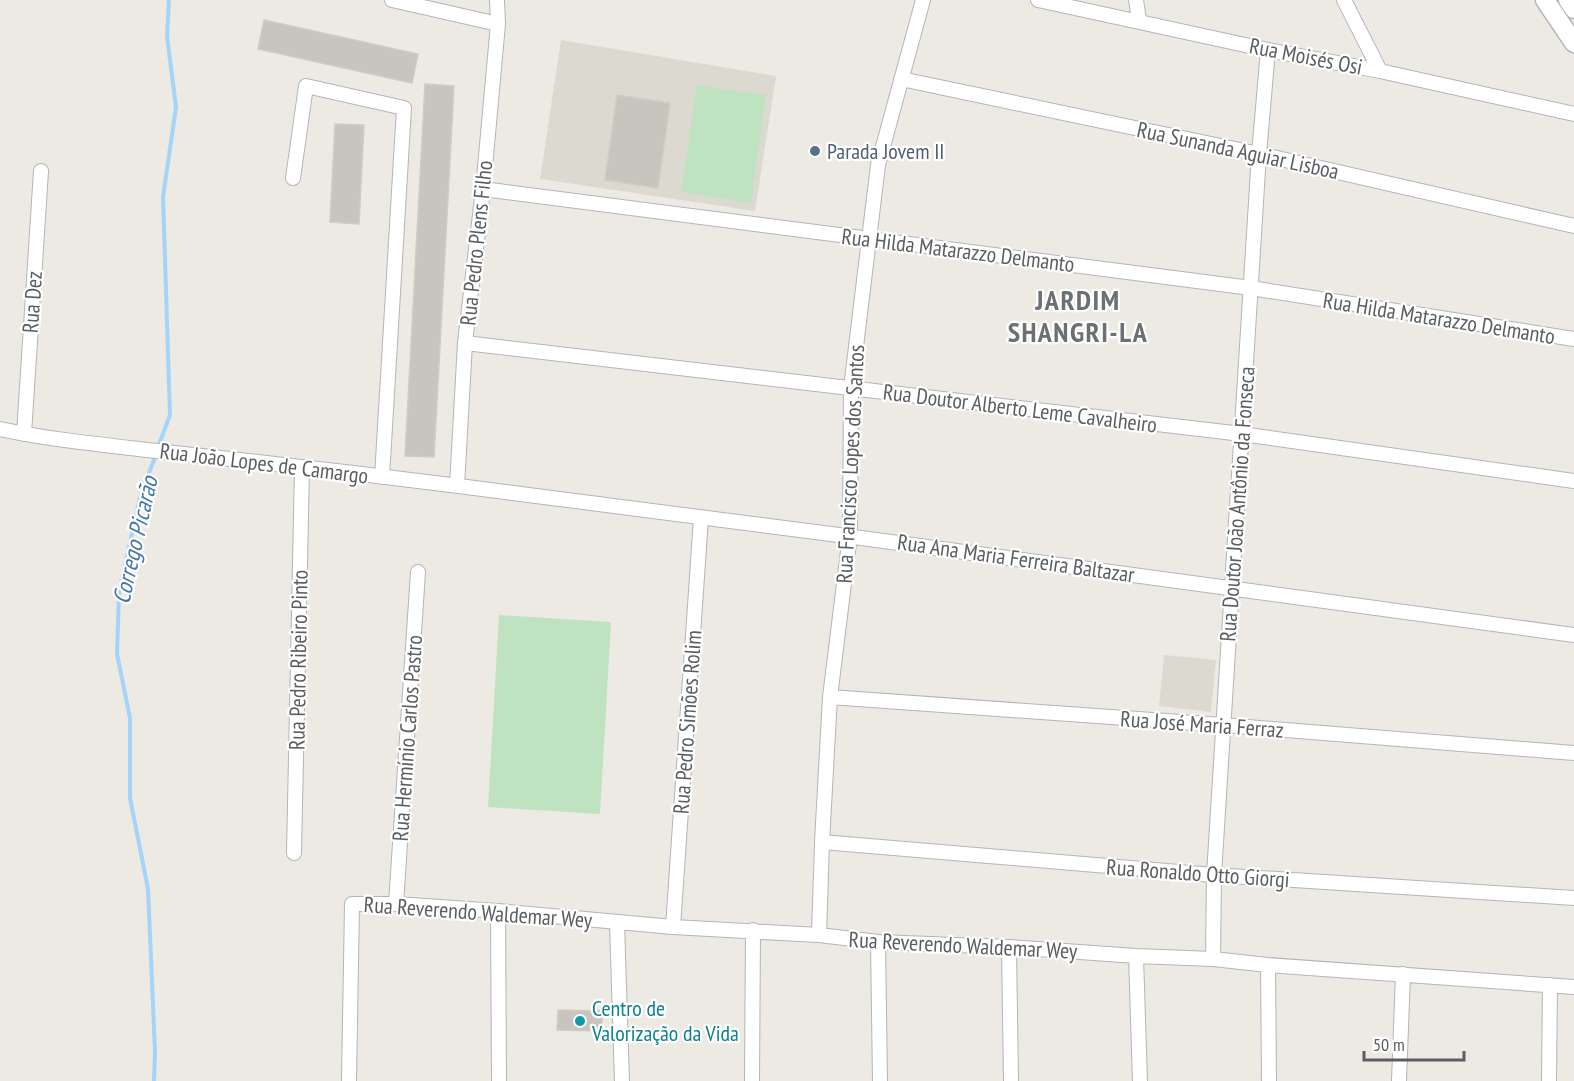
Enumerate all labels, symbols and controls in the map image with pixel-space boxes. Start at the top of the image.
street label: Rua Moisés Osi [1247,31,1365,81]
street label: Rua Sunanda Aguiar Lisboa [1134,115,1342,185]
place label: Parada Jovem II [827,137,944,165]
marker: Parada Jovem II [808,144,822,158]
street label: Rua Pedro Plens Filho [453,159,499,327]
street label: Rua Hilda Matarazzo Delmanto [840,222,1076,278]
street label: Rua Dez [16,270,48,334]
district label: JARDIM SHANGRI-LA [1008,281,1148,350]
street label: Rua Hilda Matarazzo Delmanto [1321,286,1557,350]
street label: Rua Francisco Lopes dos Santos [830,344,870,584]
street label: Rua Doutor João Antônio da Fonseca [1213,366,1261,642]
street label: Rua Doutor Alberto Leme Cavalheiro [881,377,1159,439]
street label: Rua João Lopes de Camargo [158,436,370,490]
water label: Corrego Picarão [105,472,165,607]
street label: Rua Ana Maria Ferreira Baltazar [896,528,1136,588]
street label: Rua Pedro Ribeiro Pinto [282,570,314,750]
street label: Rua Pedro Simões Rolim [667,629,707,815]
street label: Rua Hermínio Carlos Pastro [386,634,428,842]
street label: Rua José Maria Ferraz [1119,704,1285,744]
street label: Rua Ronaldo Otto Giorgi [1105,853,1291,893]
street label: Rua Reverendo Waldemar Wey [363,890,594,934]
street label: Rua Reverendo Waldemar Wey [848,925,1079,965]
place label: Centro de Valorização da Vida [591,994,739,1047]
marker: Centro de Valorização da Vida [573,1014,587,1028]
scale bar [1364,1024,1464,1062]
text: 50 m [1373,1033,1405,1056]

